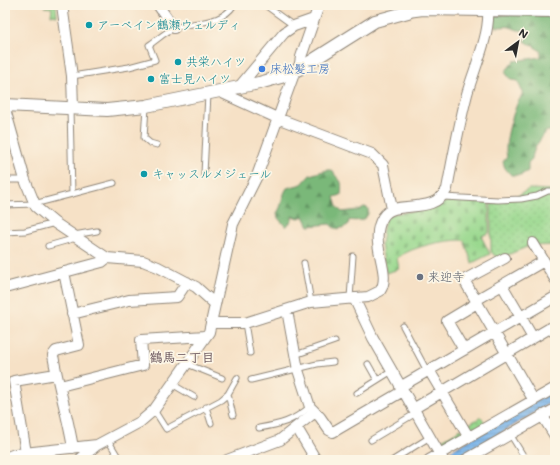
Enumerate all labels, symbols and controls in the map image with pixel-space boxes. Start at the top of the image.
place label: アーベイン鶴瀬ウェルディ [97,16,241,32]
marker: アーベイン鶴瀬ウェルディ [84,20,94,30]
north arrow [498,22,538,62]
text: N [516,25,531,42]
place label: 共栄ハイツ [186,53,246,69]
marker: 共栄ハイツ [173,57,183,67]
place label: 床松髪工房 [270,60,330,76]
marker: 床松髪工房 [257,64,267,74]
place label: 富士見ハイツ [159,70,231,86]
marker: 富士見ハイツ [146,74,156,84]
place label: キャッスルメジェール [152,165,271,181]
marker: キャッスルメジェール [139,169,149,179]
place label: 来迎寺 [428,268,464,284]
marker: 来迎寺 [415,272,425,282]
district label: 鶴馬二丁目 [149,348,215,365]

